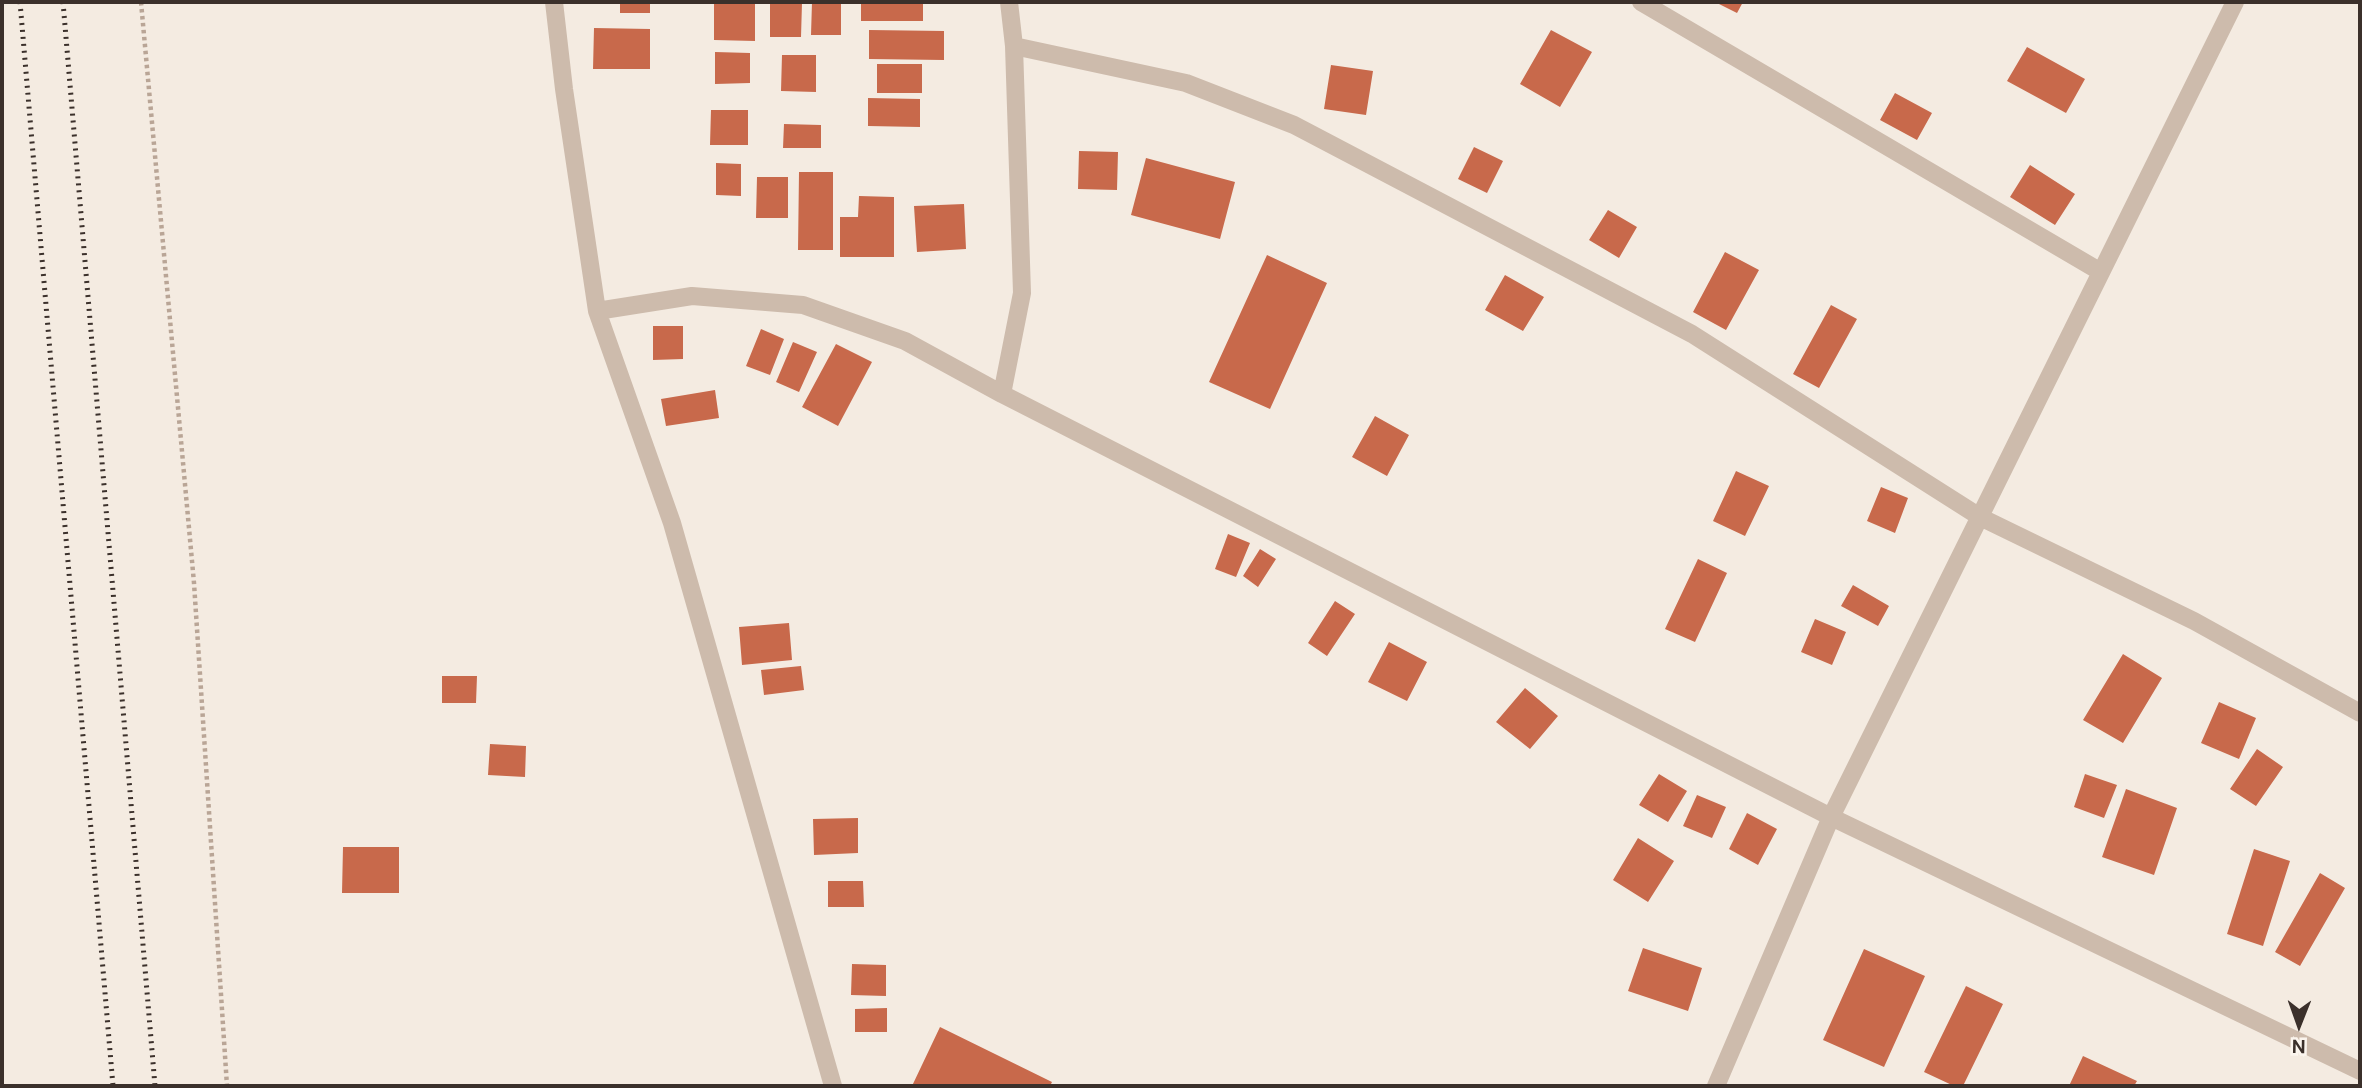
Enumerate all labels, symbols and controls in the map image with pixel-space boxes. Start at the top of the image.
north arrow [2264,990,2334,1060]
text: N [2291,1034,2306,1059]

